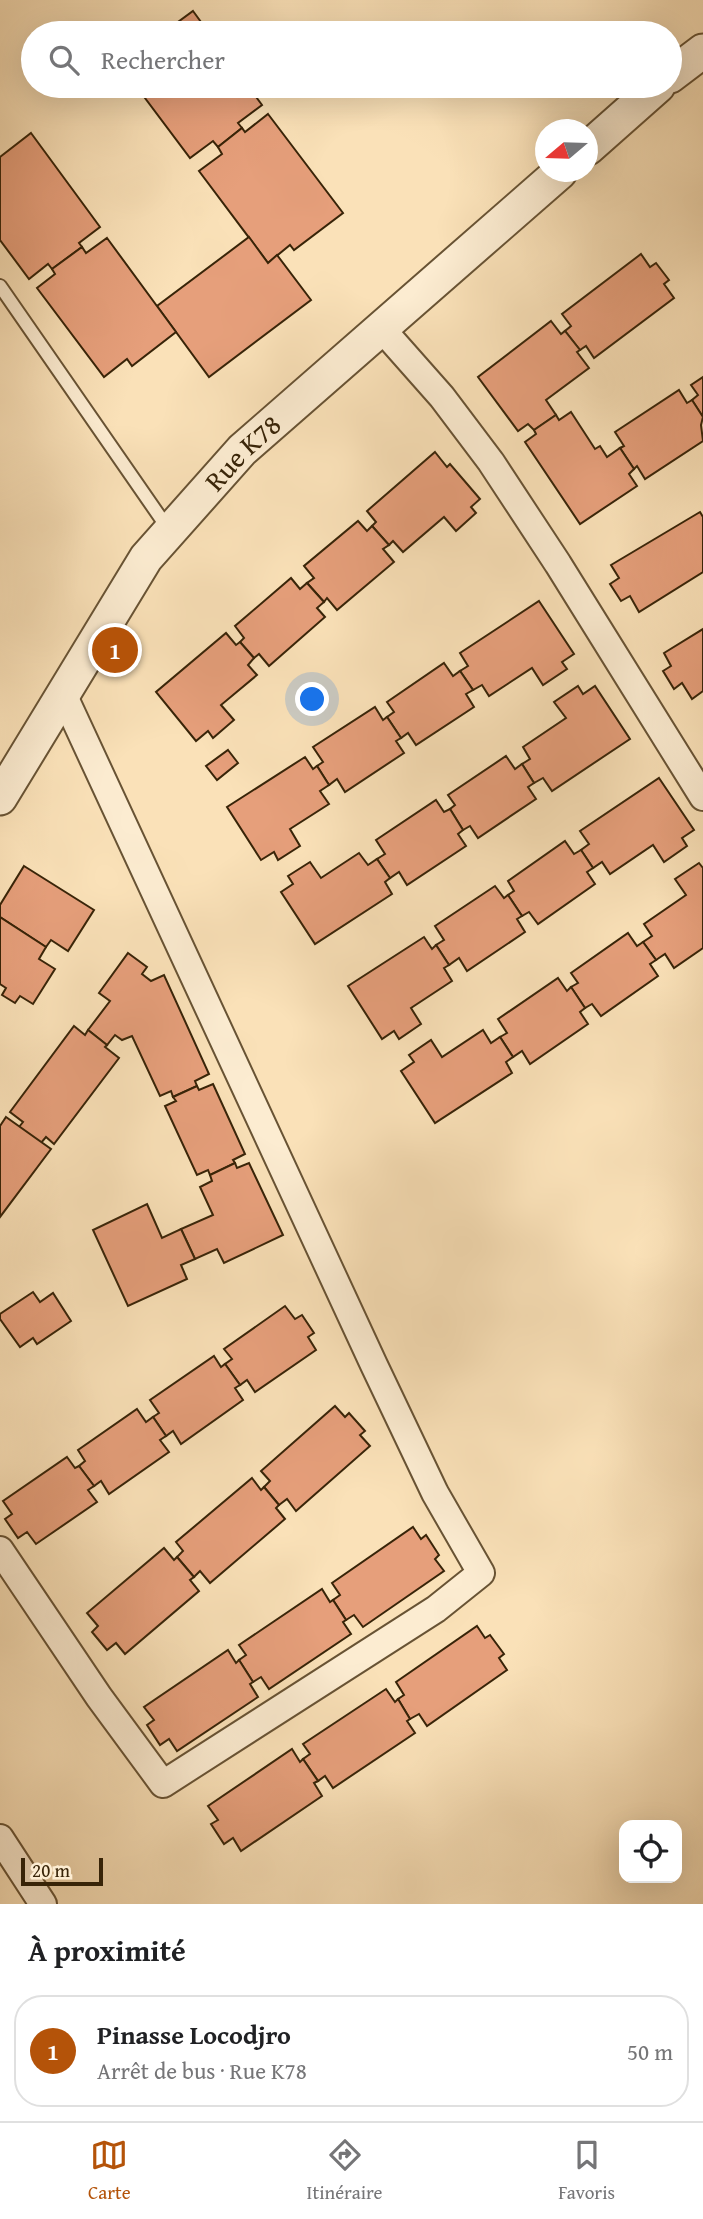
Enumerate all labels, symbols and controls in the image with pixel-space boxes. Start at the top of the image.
search box [21,21,682,98]
text: Rechercher [101,40,225,79]
icon: search [45,41,83,79]
north arrow [535,119,598,182]
street label: Rue K78 [194,404,290,500]
pin: 1 [92,624,138,676]
your location [295,682,329,716]
map controls [619,1820,682,1883]
button: locate [619,1820,682,1883]
scale bar [21,1855,103,1887]
text: 20 m [32,1856,70,1884]
text: À proximité [28,1928,186,1972]
text: Pinasse Locodjro [97,2015,291,2054]
text: 1 [47,2035,59,2068]
text: 50 m [627,2035,673,2068]
text: Arrêt de bus · Rue K78 [97,2054,307,2087]
tab: Carte [88,2136,131,2206]
tab: Itinéraire [307,2136,382,2206]
tab: Favoris [558,2136,615,2206]

